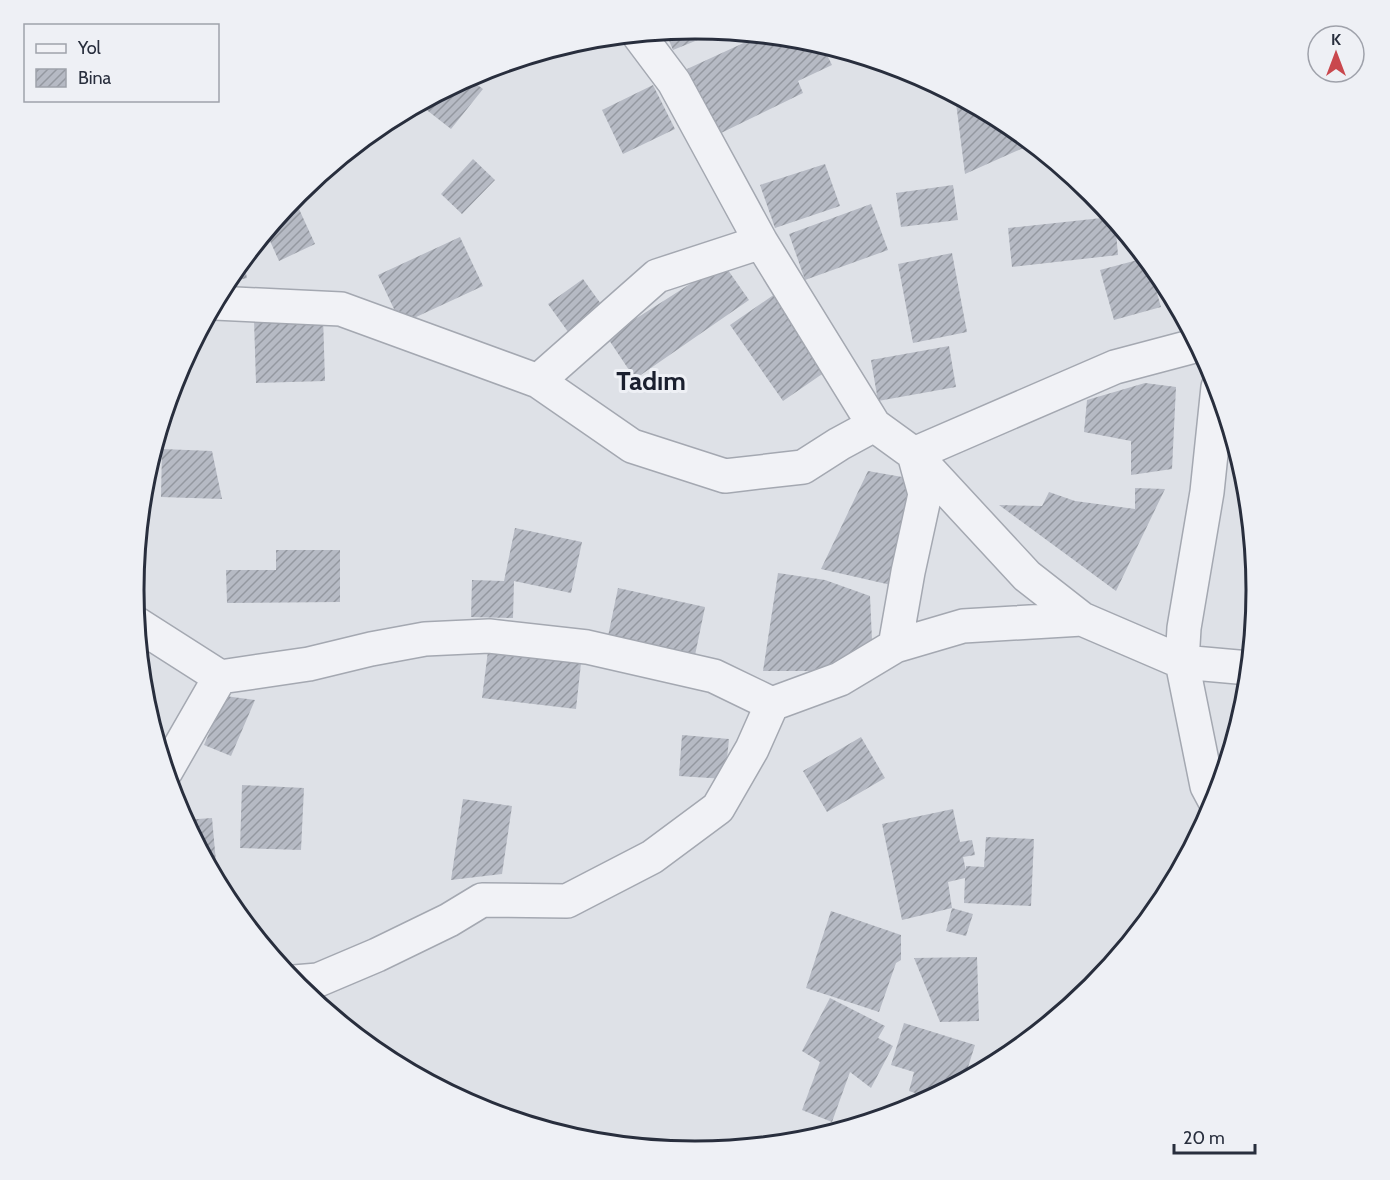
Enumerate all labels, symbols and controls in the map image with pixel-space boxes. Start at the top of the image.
legend [24,24,219,102]
north arrow [1306,24,1366,84]
text: K [1331,30,1341,49]
text: Yol [77,37,102,59]
text: Bina [78,67,112,89]
district label: Tadım [616,365,686,397]
scale bar [1174,1117,1255,1155]
text: 20 m [1183,1127,1225,1149]

